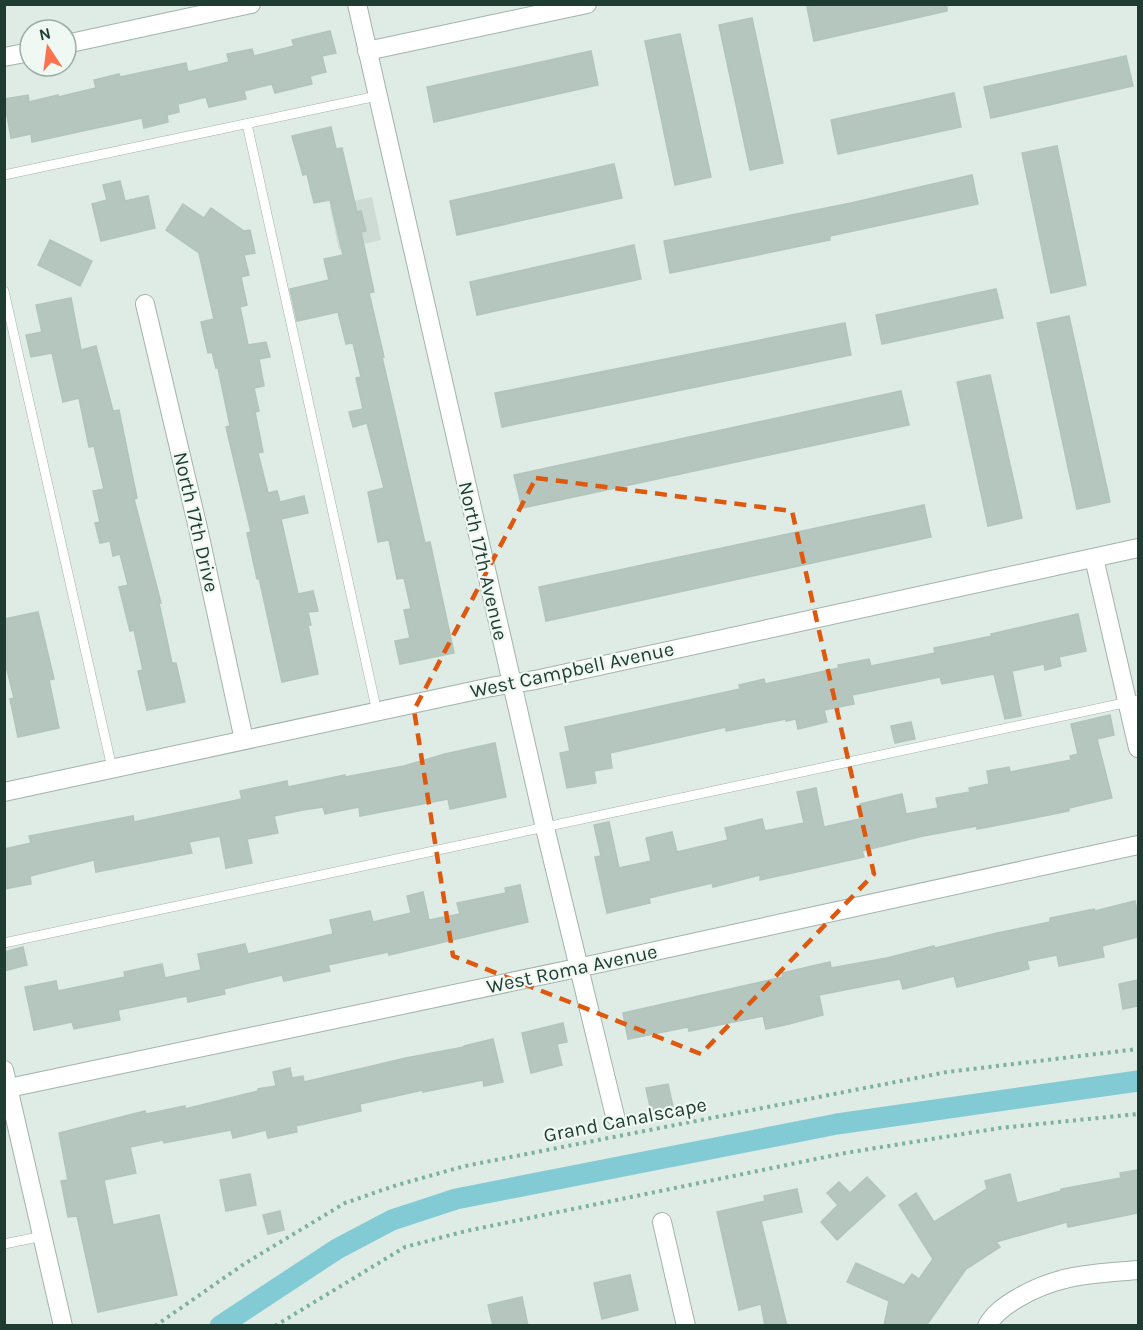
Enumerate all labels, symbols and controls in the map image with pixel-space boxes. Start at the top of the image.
north arrow [18,18,78,78]
text: N [37,23,52,44]
street label: North 17th Drive [169,450,223,594]
street label: North 17th Avenue [454,479,512,643]
street label: West Campbell Avenue [468,637,676,703]
street label: West Roma Avenue [485,940,659,998]
street label: Grand Canalscape [542,1093,708,1147]

